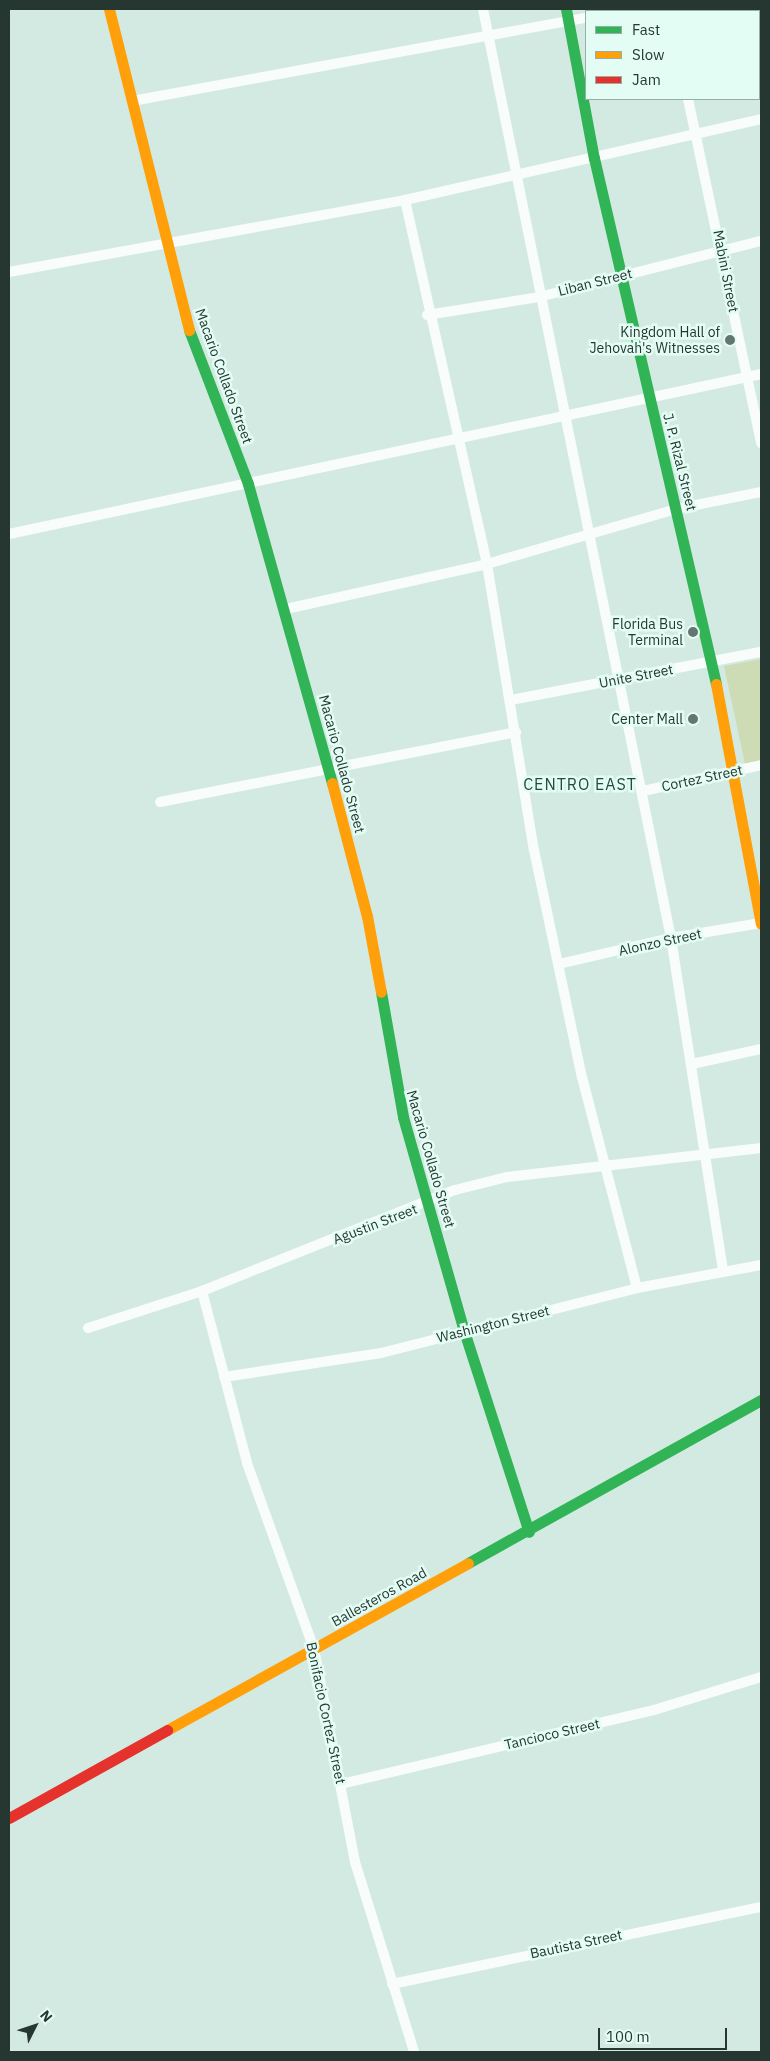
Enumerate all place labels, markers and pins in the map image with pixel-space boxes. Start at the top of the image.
place label: Kingdom Hall of Jehovah's Witnesses [589,324,720,357]
marker: Kingdom Hall of Jehovah's Witnesses [724,334,736,346]
place label: Florida Bus Terminal [612,616,683,648]
marker: Florida Bus Terminal [687,626,699,638]
place label: Center Mall [611,711,683,727]
marker: Center Mall [687,713,699,725]

